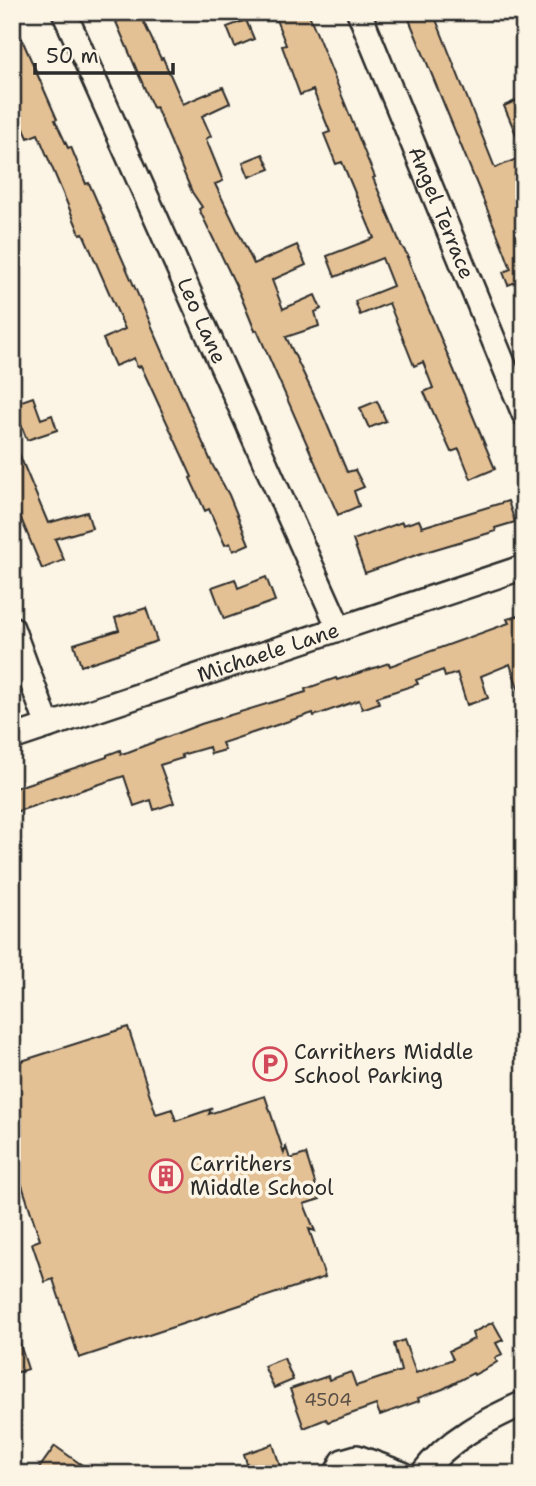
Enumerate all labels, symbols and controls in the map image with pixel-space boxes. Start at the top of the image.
scale bar [35,32,173,76]
text: 50 m [46,42,99,70]
street label: Angel Terrace [402,142,481,283]
street label: Leo Lane [170,273,233,368]
street label: Michaele Lane [194,616,343,689]
place label: Carrithers Middle School Parking [294,1038,474,1090]
parking icon: Carrithers Middle School Parking [251,1045,289,1083]
place label: Carrithers Middle School [190,1150,334,1202]
building icon: Carrithers Middle School [147,1157,185,1195]
house number: 4504 [304,1388,352,1412]

